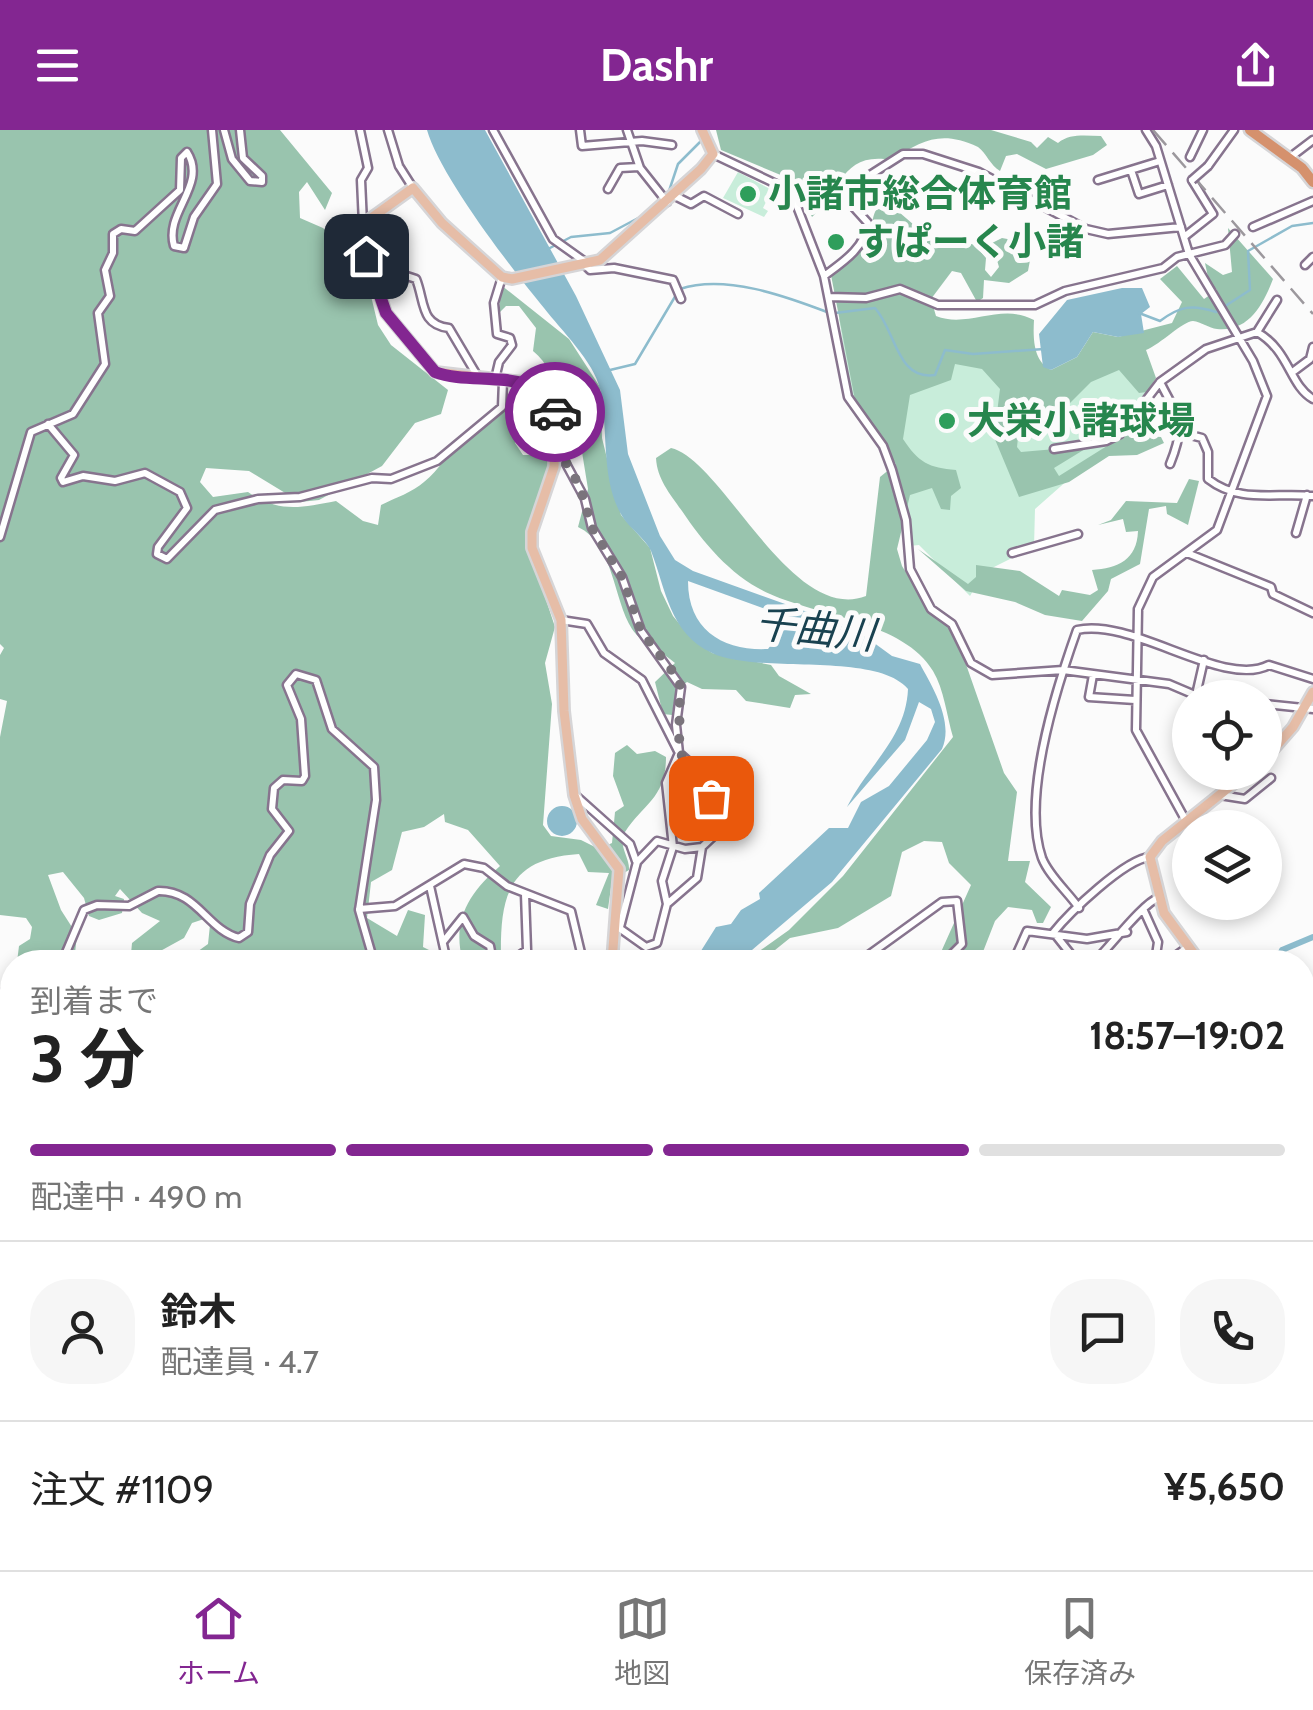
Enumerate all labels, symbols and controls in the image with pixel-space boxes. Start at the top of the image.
icon: menu [30,38,85,93]
text: Dashr [600,38,713,92]
icon: share [1228,38,1283,93]
place label: 小諸市総合体育館 [768,170,1072,217]
marker: 小諸市総合体育館 [737,183,759,205]
pin [324,214,409,299]
place label: すぱーく小諸 [856,218,1084,265]
icon: home [339,229,394,284]
marker: すぱーく小諸 [825,231,847,253]
courier [505,362,605,462]
icon: car [528,385,583,440]
place label: 大栄小諸球場 [967,397,1195,444]
marker: 大栄小諸球場 [936,410,958,432]
water label: 千曲川 [753,598,881,660]
map controls [1172,680,1282,920]
button: locate [1172,680,1282,790]
pin [669,756,754,841]
icon: bag [684,771,739,826]
button: layers [1172,810,1282,920]
text: 到着まで [30,981,158,1020]
text: 18:57–19:02 [1089,1012,1285,1059]
text: 3 分 [30,1019,145,1098]
text: 配達中 · 490 m [30,1177,242,1216]
button: person [30,1279,135,1384]
button: chat [1050,1279,1155,1384]
button: phone [1180,1279,1285,1384]
text: 鈴木 [160,1288,236,1335]
text: 配達員 · 4.7 [160,1342,319,1381]
text: ¥5,650 [1164,1463,1285,1510]
text: 注文 #1109 [30,1466,214,1513]
tab: ホーム [177,1591,260,1691]
tab: 地図 [614,1591,670,1691]
tab: 保存済み [1024,1591,1136,1691]

